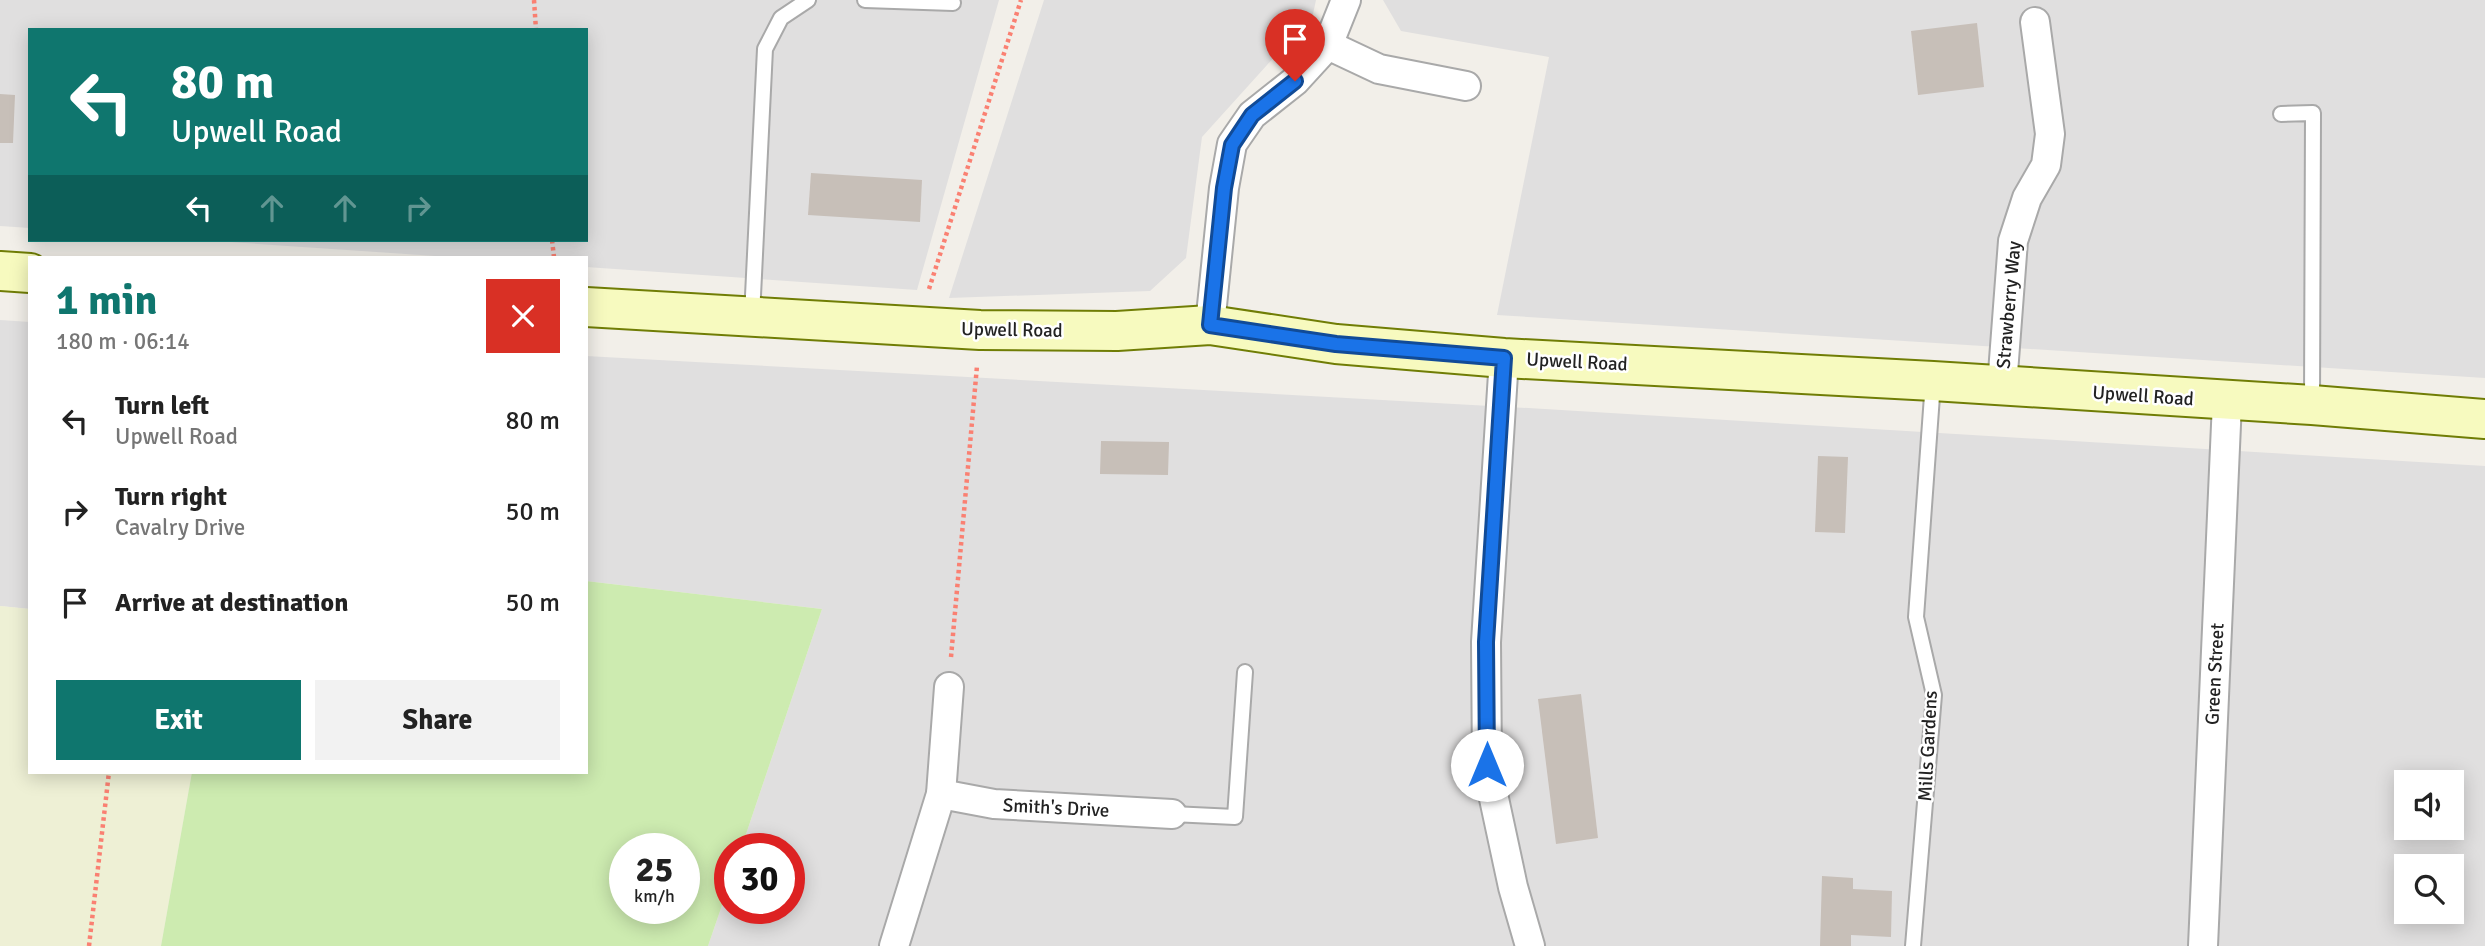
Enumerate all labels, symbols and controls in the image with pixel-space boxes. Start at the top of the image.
pin [1265,9,1325,81]
icon: arrive [1276,20,1314,58]
text: 80 m [171,52,274,112]
icon: left [56,56,147,147]
text: Upwell Road [171,112,342,151]
icon: left [180,189,218,227]
icon: ahead [253,189,291,227]
icon: ahead [326,189,364,227]
icon: right [399,189,437,227]
street label: Strawberry Way [1991,240,2027,370]
text: 1 min [56,275,157,326]
button: close [486,279,560,353]
street label: Upwell Road [961,317,1063,343]
text: 180 m · 06:14 [56,327,190,356]
street label: Upwell Road [1526,347,1628,377]
street label: Upwell Road [2092,380,2194,412]
text: Turn left [115,390,209,422]
icon: left [56,402,94,440]
text: 80 m [505,405,560,437]
text: Upwell Road [115,422,238,451]
text: Turn right [115,481,227,513]
icon: right [56,493,94,531]
text: 50 m [505,496,560,528]
text: Cavalry Drive [115,513,245,542]
icon: arrive [56,584,94,622]
text: Arrive at destination [115,587,348,619]
text: 50 m [505,587,560,619]
street label: Green Street [2200,622,2230,726]
button: Exit [56,680,301,760]
button: Share [315,680,560,760]
street label: Mills Gardens [1913,690,1943,802]
position arrow [1450,728,1524,802]
map controls [2394,770,2464,924]
button: sound [2394,770,2464,840]
street label: Smith's Drive [1002,793,1110,823]
speed limit sign: 30 [714,833,805,924]
text: 25 [636,848,673,891]
button: search [2394,854,2464,924]
text: km/h [634,885,675,907]

